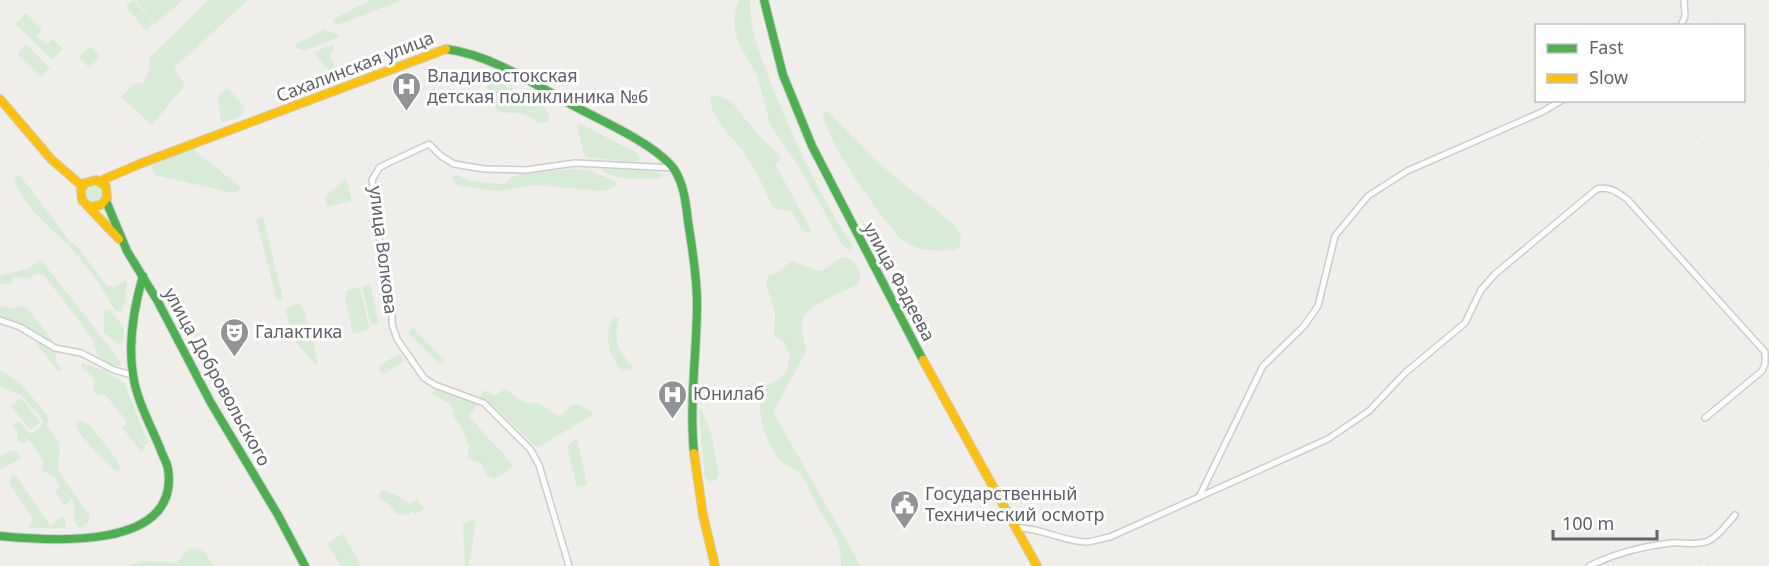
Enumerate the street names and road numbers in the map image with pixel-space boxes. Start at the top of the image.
street label: Сахалинская улица [272,25,437,107]
street label: улица Волкова [364,185,404,315]
street label: улица Фадеева [858,218,941,345]
street label: улица Добровольского [159,283,277,470]

